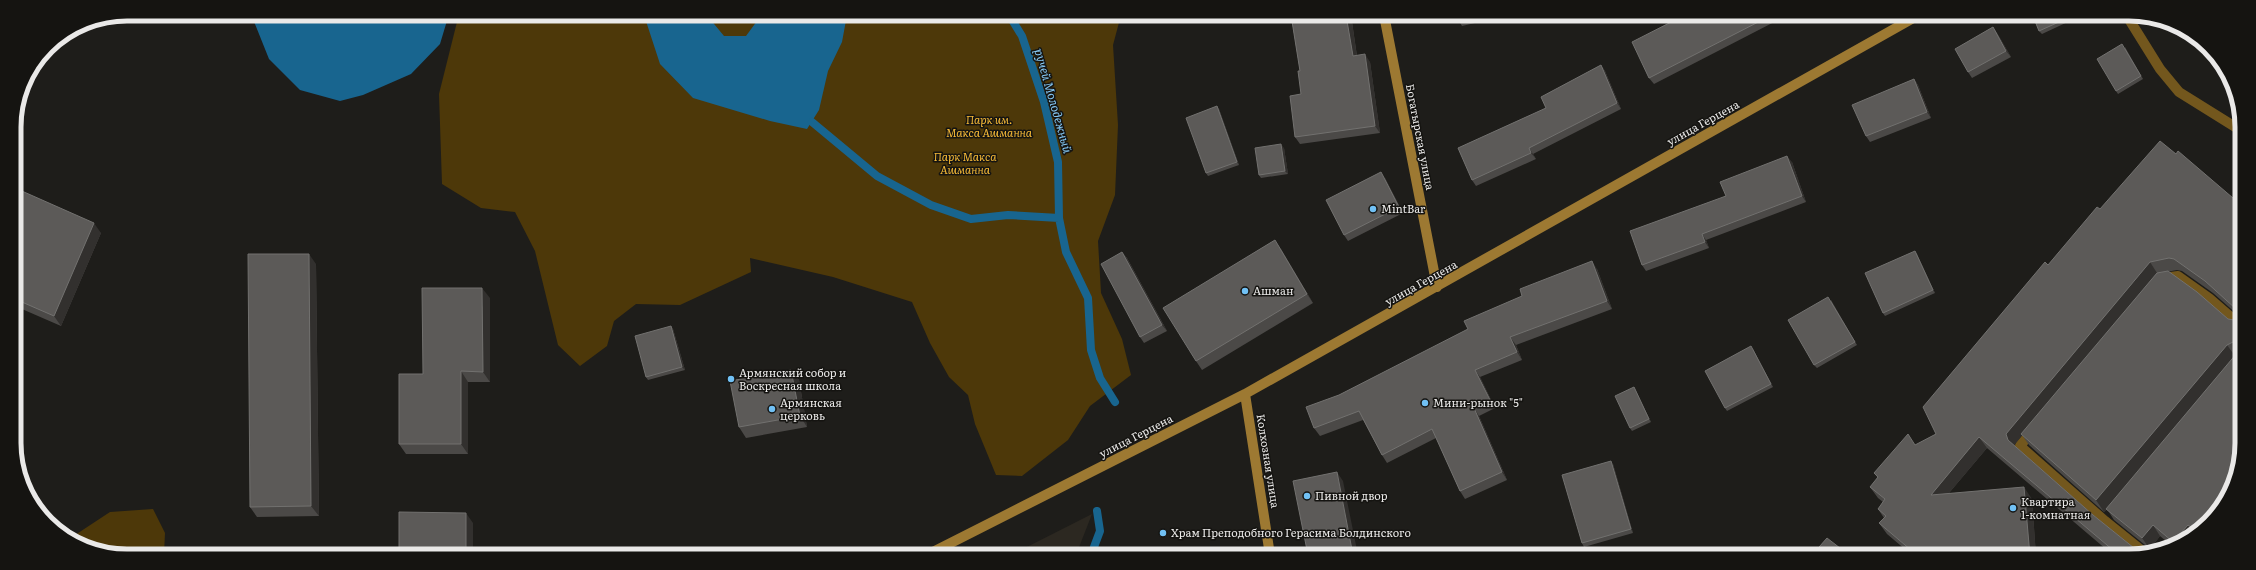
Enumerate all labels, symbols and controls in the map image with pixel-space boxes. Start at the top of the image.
water label: ручей Молодежный [1030,46,1078,156]
street label: Богатырская улица [1403,82,1439,191]
street label: улица Герцена [1663,96,1742,149]
park label: Парк им. Макса Ашманна [946,111,1033,140]
park label: Парк Макса Ашманна [933,148,997,177]
place label: MintBar [1381,200,1426,216]
marker: MintBar [1368,204,1378,214]
street label: улица Герцена [1381,256,1460,309]
place label: Ашман [1253,282,1293,298]
marker: Ашман [1240,286,1250,296]
place label: Армянский собор и Воскресная школа [739,364,846,393]
marker: Армянский собор и Воскресная школа [726,374,736,384]
place label: Армянская церковь [780,394,842,423]
place label: Мини-рынок "5" [1433,394,1523,410]
marker: Мини-рынок "5" [1420,398,1430,408]
marker: Армянская церковь [767,404,777,414]
street label: улица Герцена [1096,410,1175,461]
street label: Колхозная улица [1254,413,1284,509]
place label: Пивной двор [1315,487,1388,503]
marker: Пивной двор [1302,491,1312,501]
place label: Квартира 1-комнатная [2021,493,2091,522]
marker: Квартира 1-комнатная [2008,503,2018,513]
place label: Храм Преподобного Герасима Болдинского [1171,524,1411,540]
marker: Храм Преподобного Герасима Болдинского [1158,528,1168,538]

